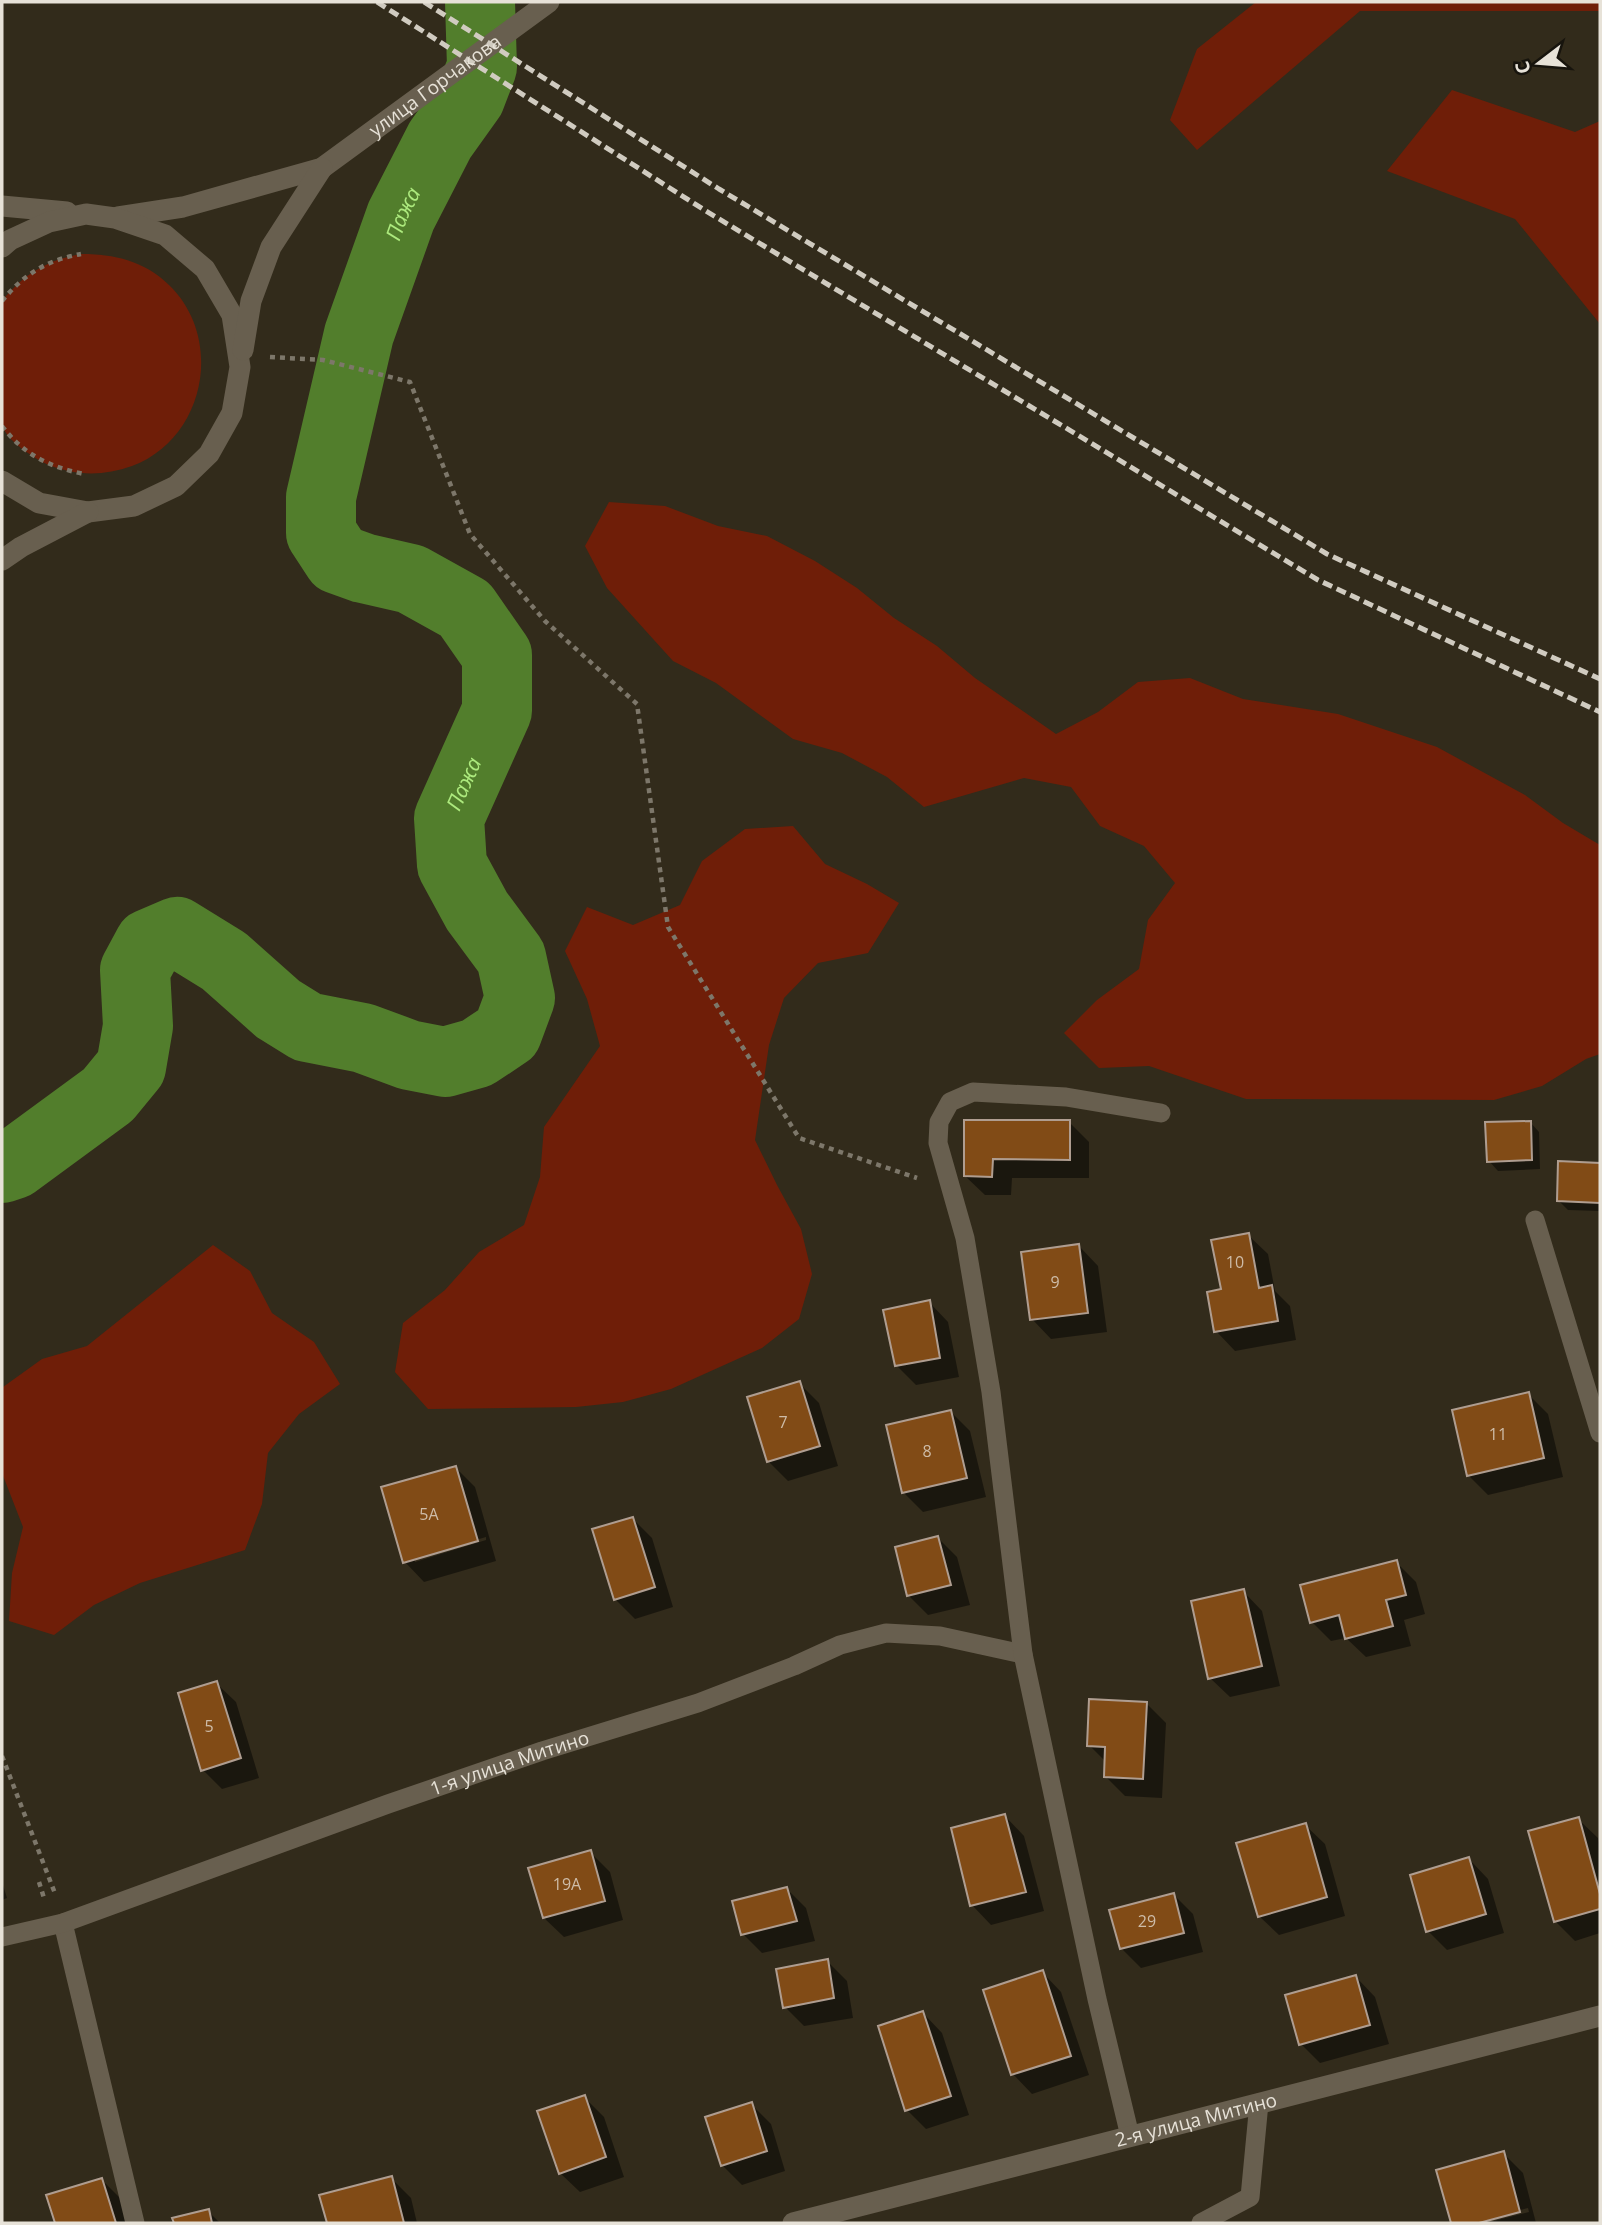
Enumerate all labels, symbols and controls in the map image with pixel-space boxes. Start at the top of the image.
street label: улица Горчакова [364,28,506,142]
north arrow [1504,28,1574,98]
text: С [1508,58,1537,77]
water label: Пажа [378,182,426,244]
water label: Пажа [439,753,487,815]
house number: 10 [1226,1251,1244,1273]
house number: 9 [1050,1271,1060,1293]
house number: 7 [778,1411,788,1433]
house number: 11 [1489,1423,1507,1445]
house number: 8 [922,1440,932,1462]
house number: 5А [419,1503,440,1525]
house number: 5 [204,1715,214,1737]
street label: 1-я улица Митино [427,1724,592,1802]
house number: 19А [553,1873,582,1895]
house number: 29 [1138,1910,1156,1932]
street label: 2-я улица Митино [1112,2086,1280,2153]

